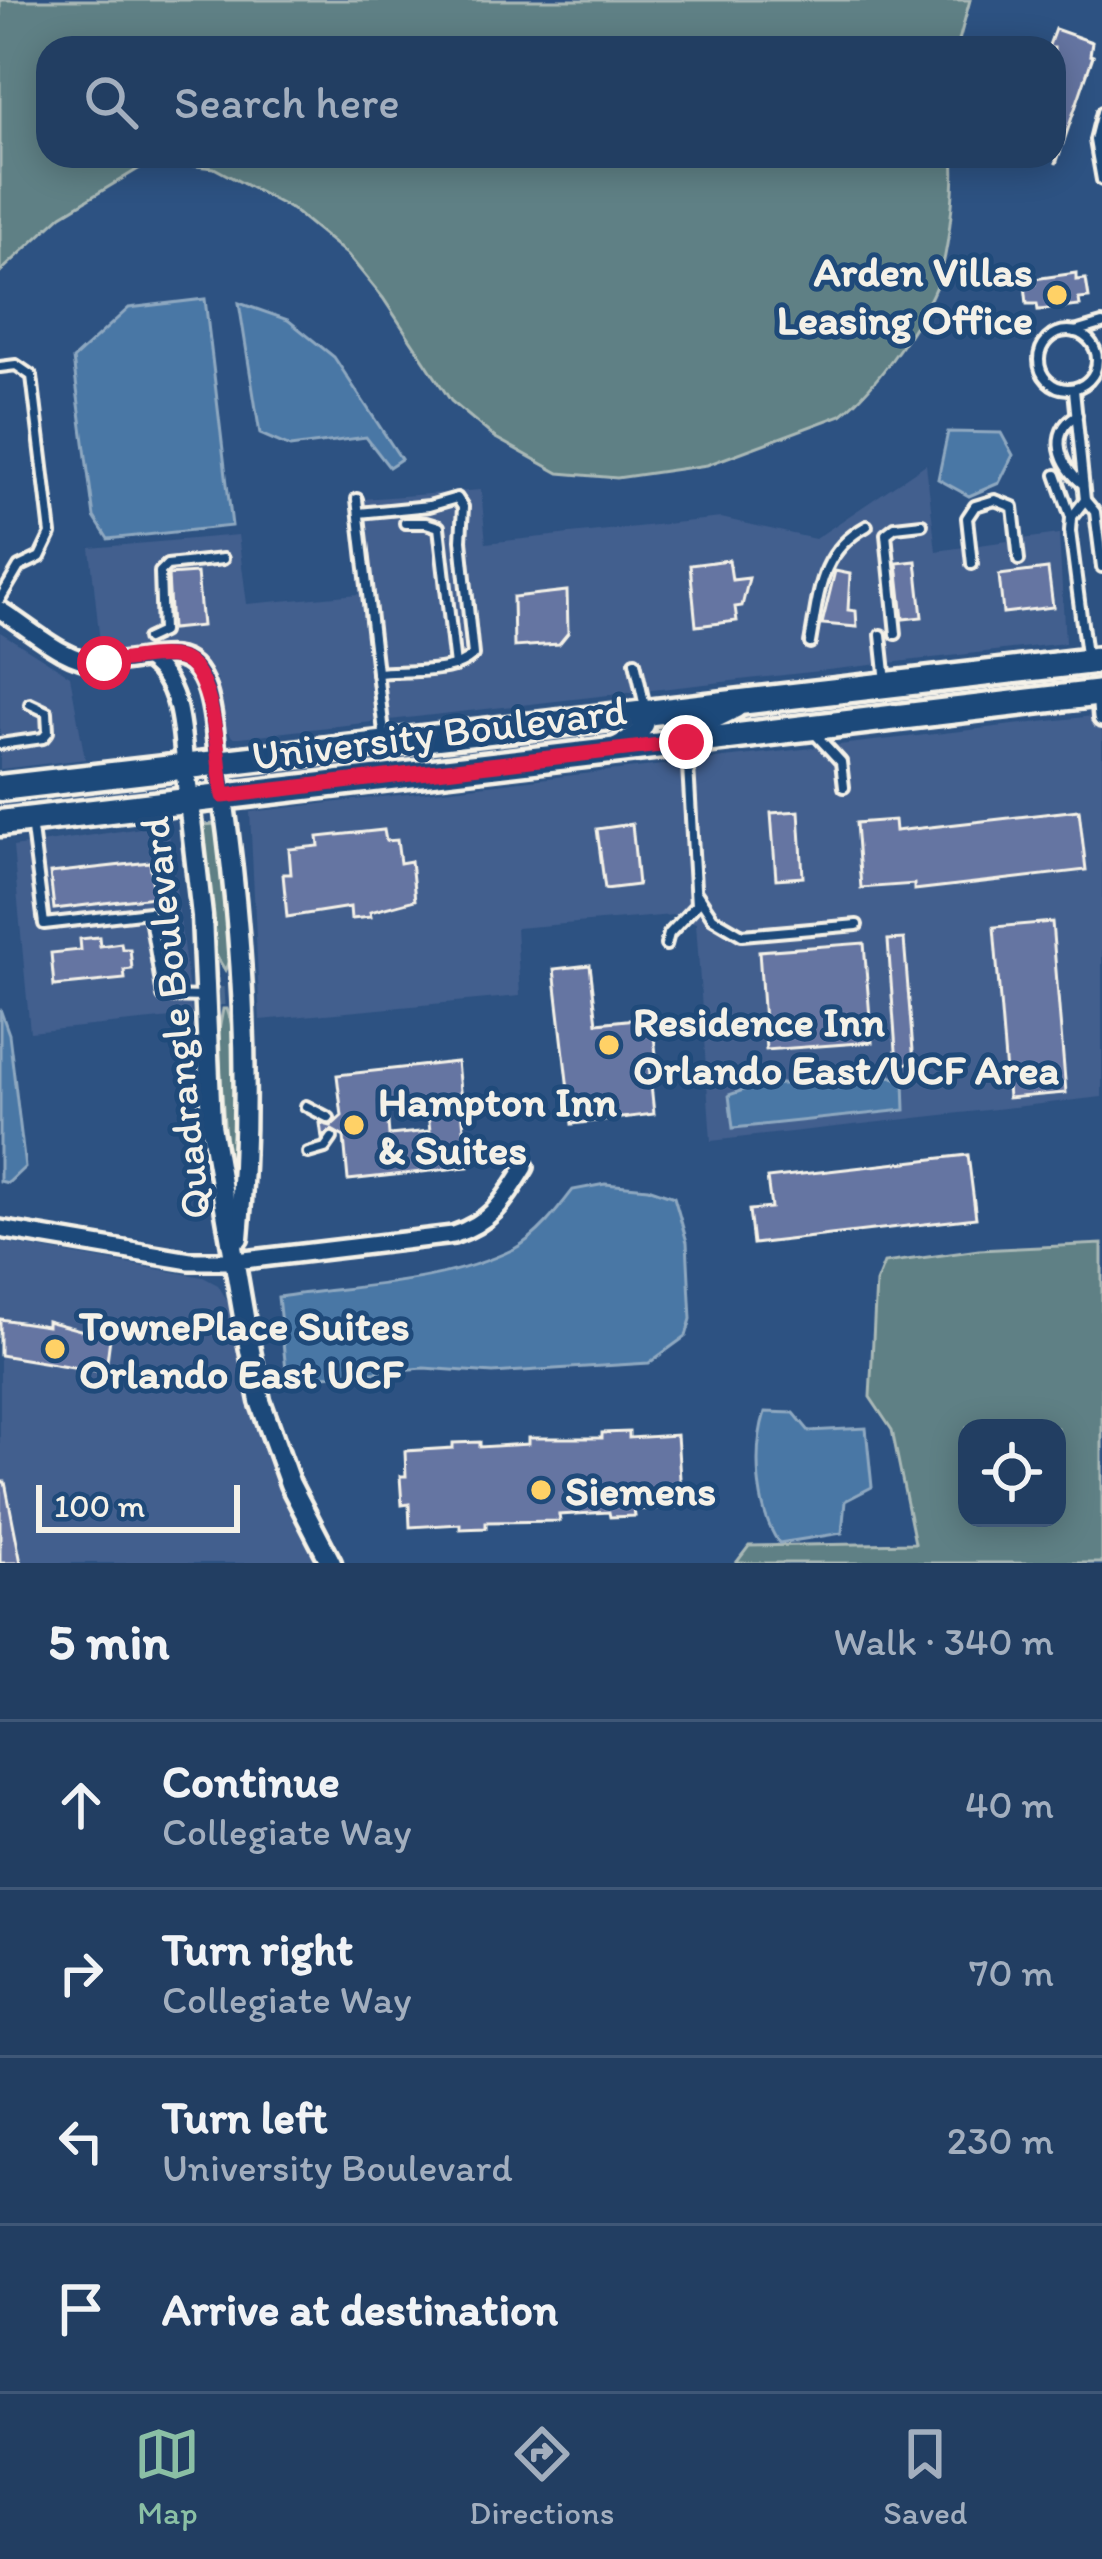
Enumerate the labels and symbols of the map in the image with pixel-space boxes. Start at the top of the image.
place label: Arden Villas Leasing Office [777,246,1033,345]
marker: Arden Villas Leasing Office [1044,282,1070,308]
route start [77,636,131,690]
street label: University Boulevard [249,684,630,781]
route end [659,715,713,769]
street label: Quadrangle Boulevard [128,814,221,1222]
place label: Residence Inn Orlando East/UCF Area [633,996,1059,1095]
marker: Residence Inn Orlando East/UCF Area [596,1032,622,1058]
place label: Hampton Inn & Suites [378,1076,617,1175]
marker: Hampton Inn & Suites [341,1112,367,1138]
place label: TownePlace Suites Orlando East UCF [78,1300,410,1399]
marker: TownePlace Suites Orlando East UCF [42,1336,68,1362]
place label: Siemens [565,1465,716,1516]
marker: Siemens [528,1477,554,1503]
scale bar [36,1479,240,1532]

